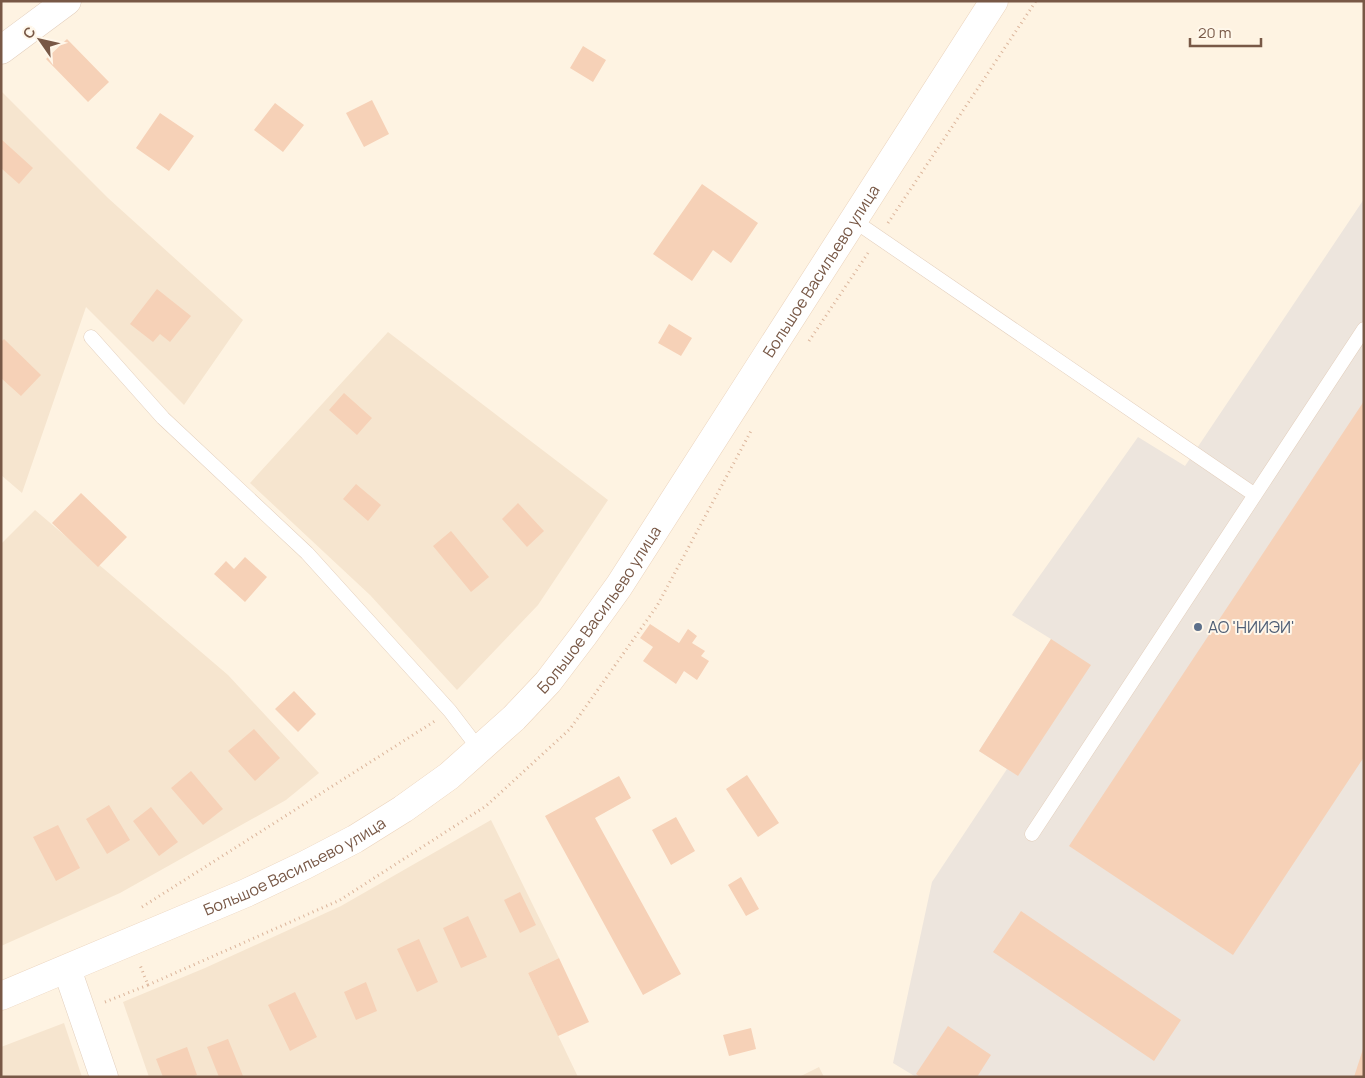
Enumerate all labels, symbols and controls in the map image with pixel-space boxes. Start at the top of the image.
north arrow [15,15,65,65]
scale bar [1190,15,1261,47]
text: 20 m [1198,22,1231,43]
text: С [18,23,40,42]
street label: Большое Васильево улица [757,180,885,361]
street label: Большое Васильево улица [532,521,666,698]
place label: АО 'НИИЭИ' [1208,616,1294,638]
marker: АО 'НИИЭИ' [1192,621,1204,633]
street label: Большое Васильево улица [200,812,390,921]

